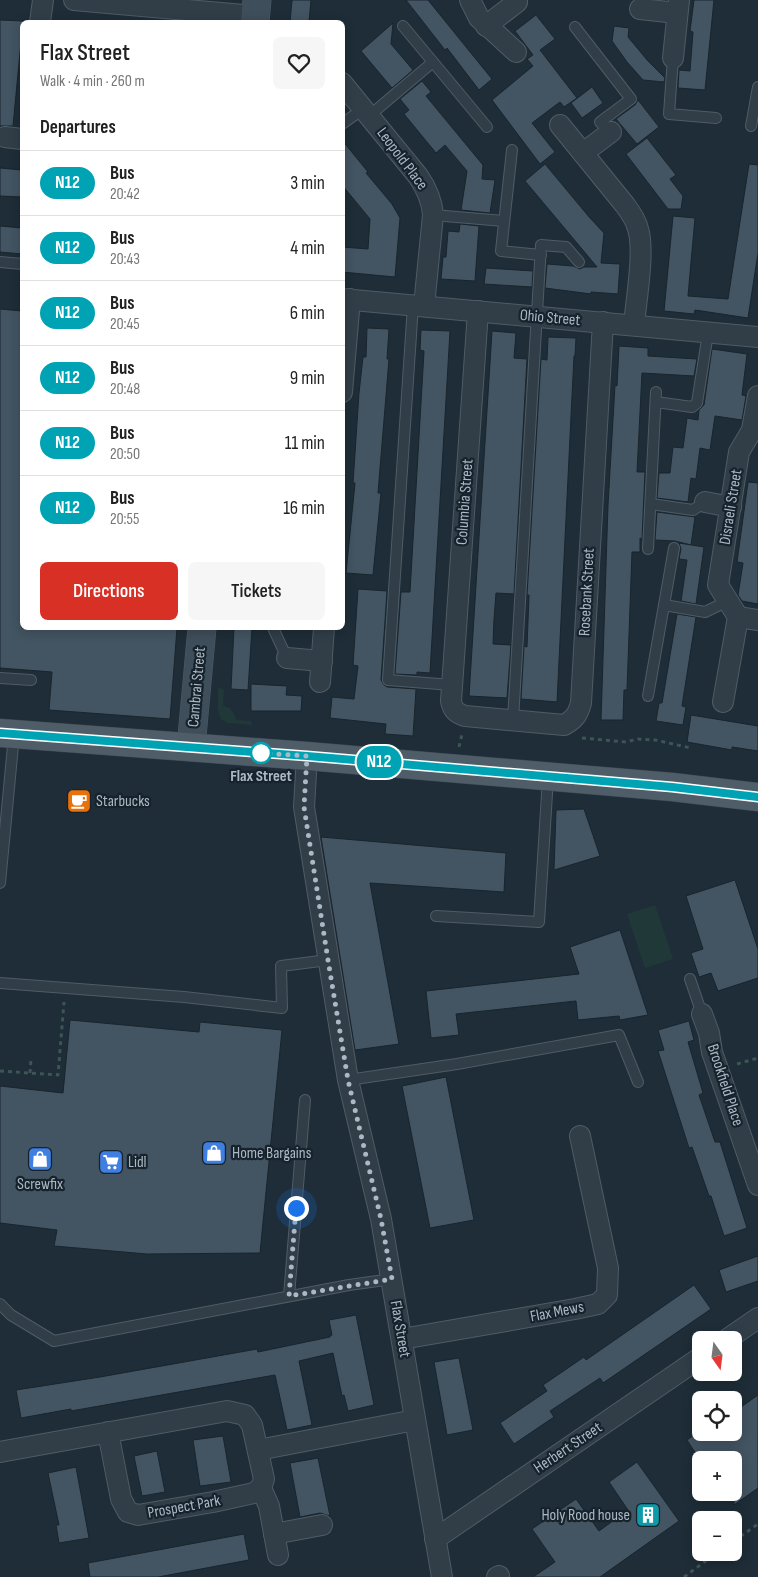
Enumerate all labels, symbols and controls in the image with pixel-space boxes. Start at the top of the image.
button: heart [273,37,325,89]
text: Flax Street [40,38,130,67]
text: Walk · 4 min · 260 m [40,72,145,91]
text: Departures [40,116,116,139]
street label: Leopold Place [372,124,432,194]
text: Bus [110,162,135,185]
text: N12 [55,172,80,193]
text: 3 min [290,172,325,195]
text: 20:42 [110,185,140,204]
text: Bus [110,227,135,250]
text: N12 [55,237,80,258]
text: 4 min [290,237,325,260]
text: 20:43 [110,250,140,269]
text: Bus [110,292,135,315]
text: N12 [55,302,80,323]
text: 6 min [290,302,325,325]
street label: Ohio Street [519,306,581,330]
text: 20:45 [110,315,140,334]
text: Bus [110,357,135,380]
text: N12 [55,367,80,388]
text: 9 min [290,367,325,390]
text: 20:48 [110,380,140,399]
text: Bus [110,422,135,445]
text: N12 [55,432,80,453]
text: 11 min [285,432,325,455]
text: 20:50 [110,445,140,464]
street label: Columbia Street [453,458,477,546]
street label: Disraeli Street [716,468,746,546]
text: Bus [110,487,135,510]
text: N12 [55,497,80,518]
text: 16 min [283,497,325,520]
text: 20:55 [110,510,139,529]
street label: Rosebank Street [575,547,599,636]
button: Directions [40,562,178,620]
button: Tickets [188,562,325,620]
street label: Cambrai Street [184,646,210,728]
marker: Flax Street [250,742,272,764]
line badge: N12 [350,746,408,778]
text: N12 [367,751,391,772]
place label: Flax Street [230,767,292,786]
cafe icon: Starbucks [66,788,92,814]
place label: Starbucks [96,792,150,811]
street label: Brookfield Place [703,1042,747,1128]
shop icon: Home Bargains [201,1140,227,1166]
place label: Home Bargains [232,1144,312,1163]
shop icon: Screwfix [27,1146,53,1172]
supermarket icon: Lidl [98,1149,124,1175]
place label: Lidl [128,1153,147,1172]
place label: Screwfix [17,1175,63,1194]
your location [284,1196,309,1221]
street label: Flax Mews [528,1297,586,1327]
street label: Flax Street [386,1299,414,1359]
north arrow [692,1331,742,1381]
map controls [692,1331,742,1561]
button: locate [692,1391,742,1441]
street label: Herbert Street [530,1418,606,1478]
button: + [692,1451,742,1501]
street label: Prospect Park [146,1491,222,1523]
building icon: Holy Rood house [635,1502,661,1528]
place label: Holy Rood house [541,1506,630,1525]
button: − [692,1511,742,1561]

